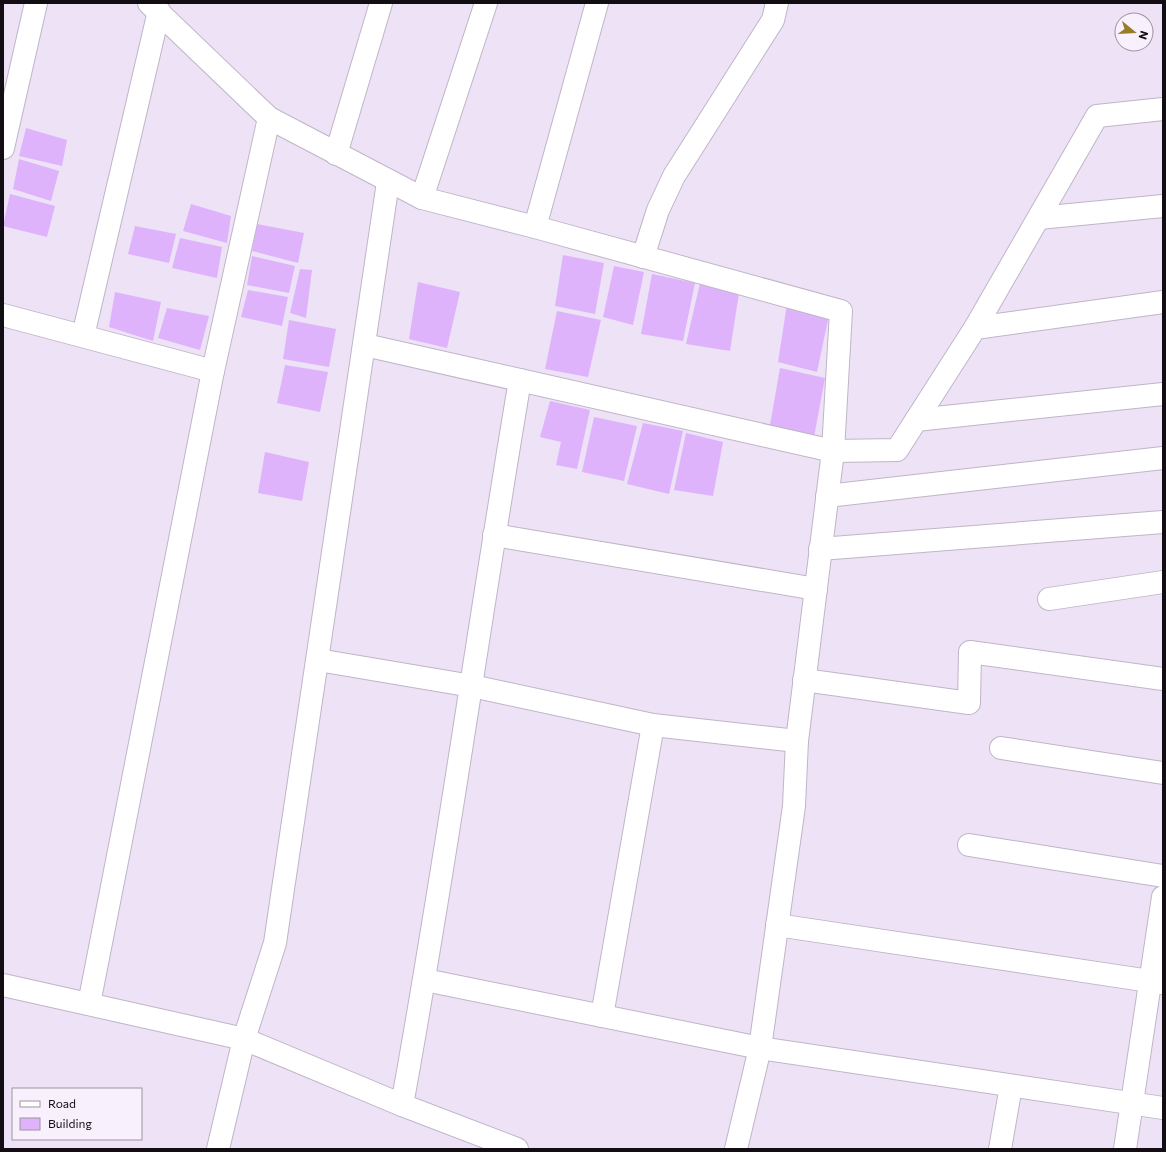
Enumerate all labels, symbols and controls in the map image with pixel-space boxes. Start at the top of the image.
north arrow [1114,12,1154,52]
text: N [1137,29,1151,41]
legend [12,1088,142,1140]
text: Road [48,1096,76,1110]
text: Building [48,1116,92,1130]

